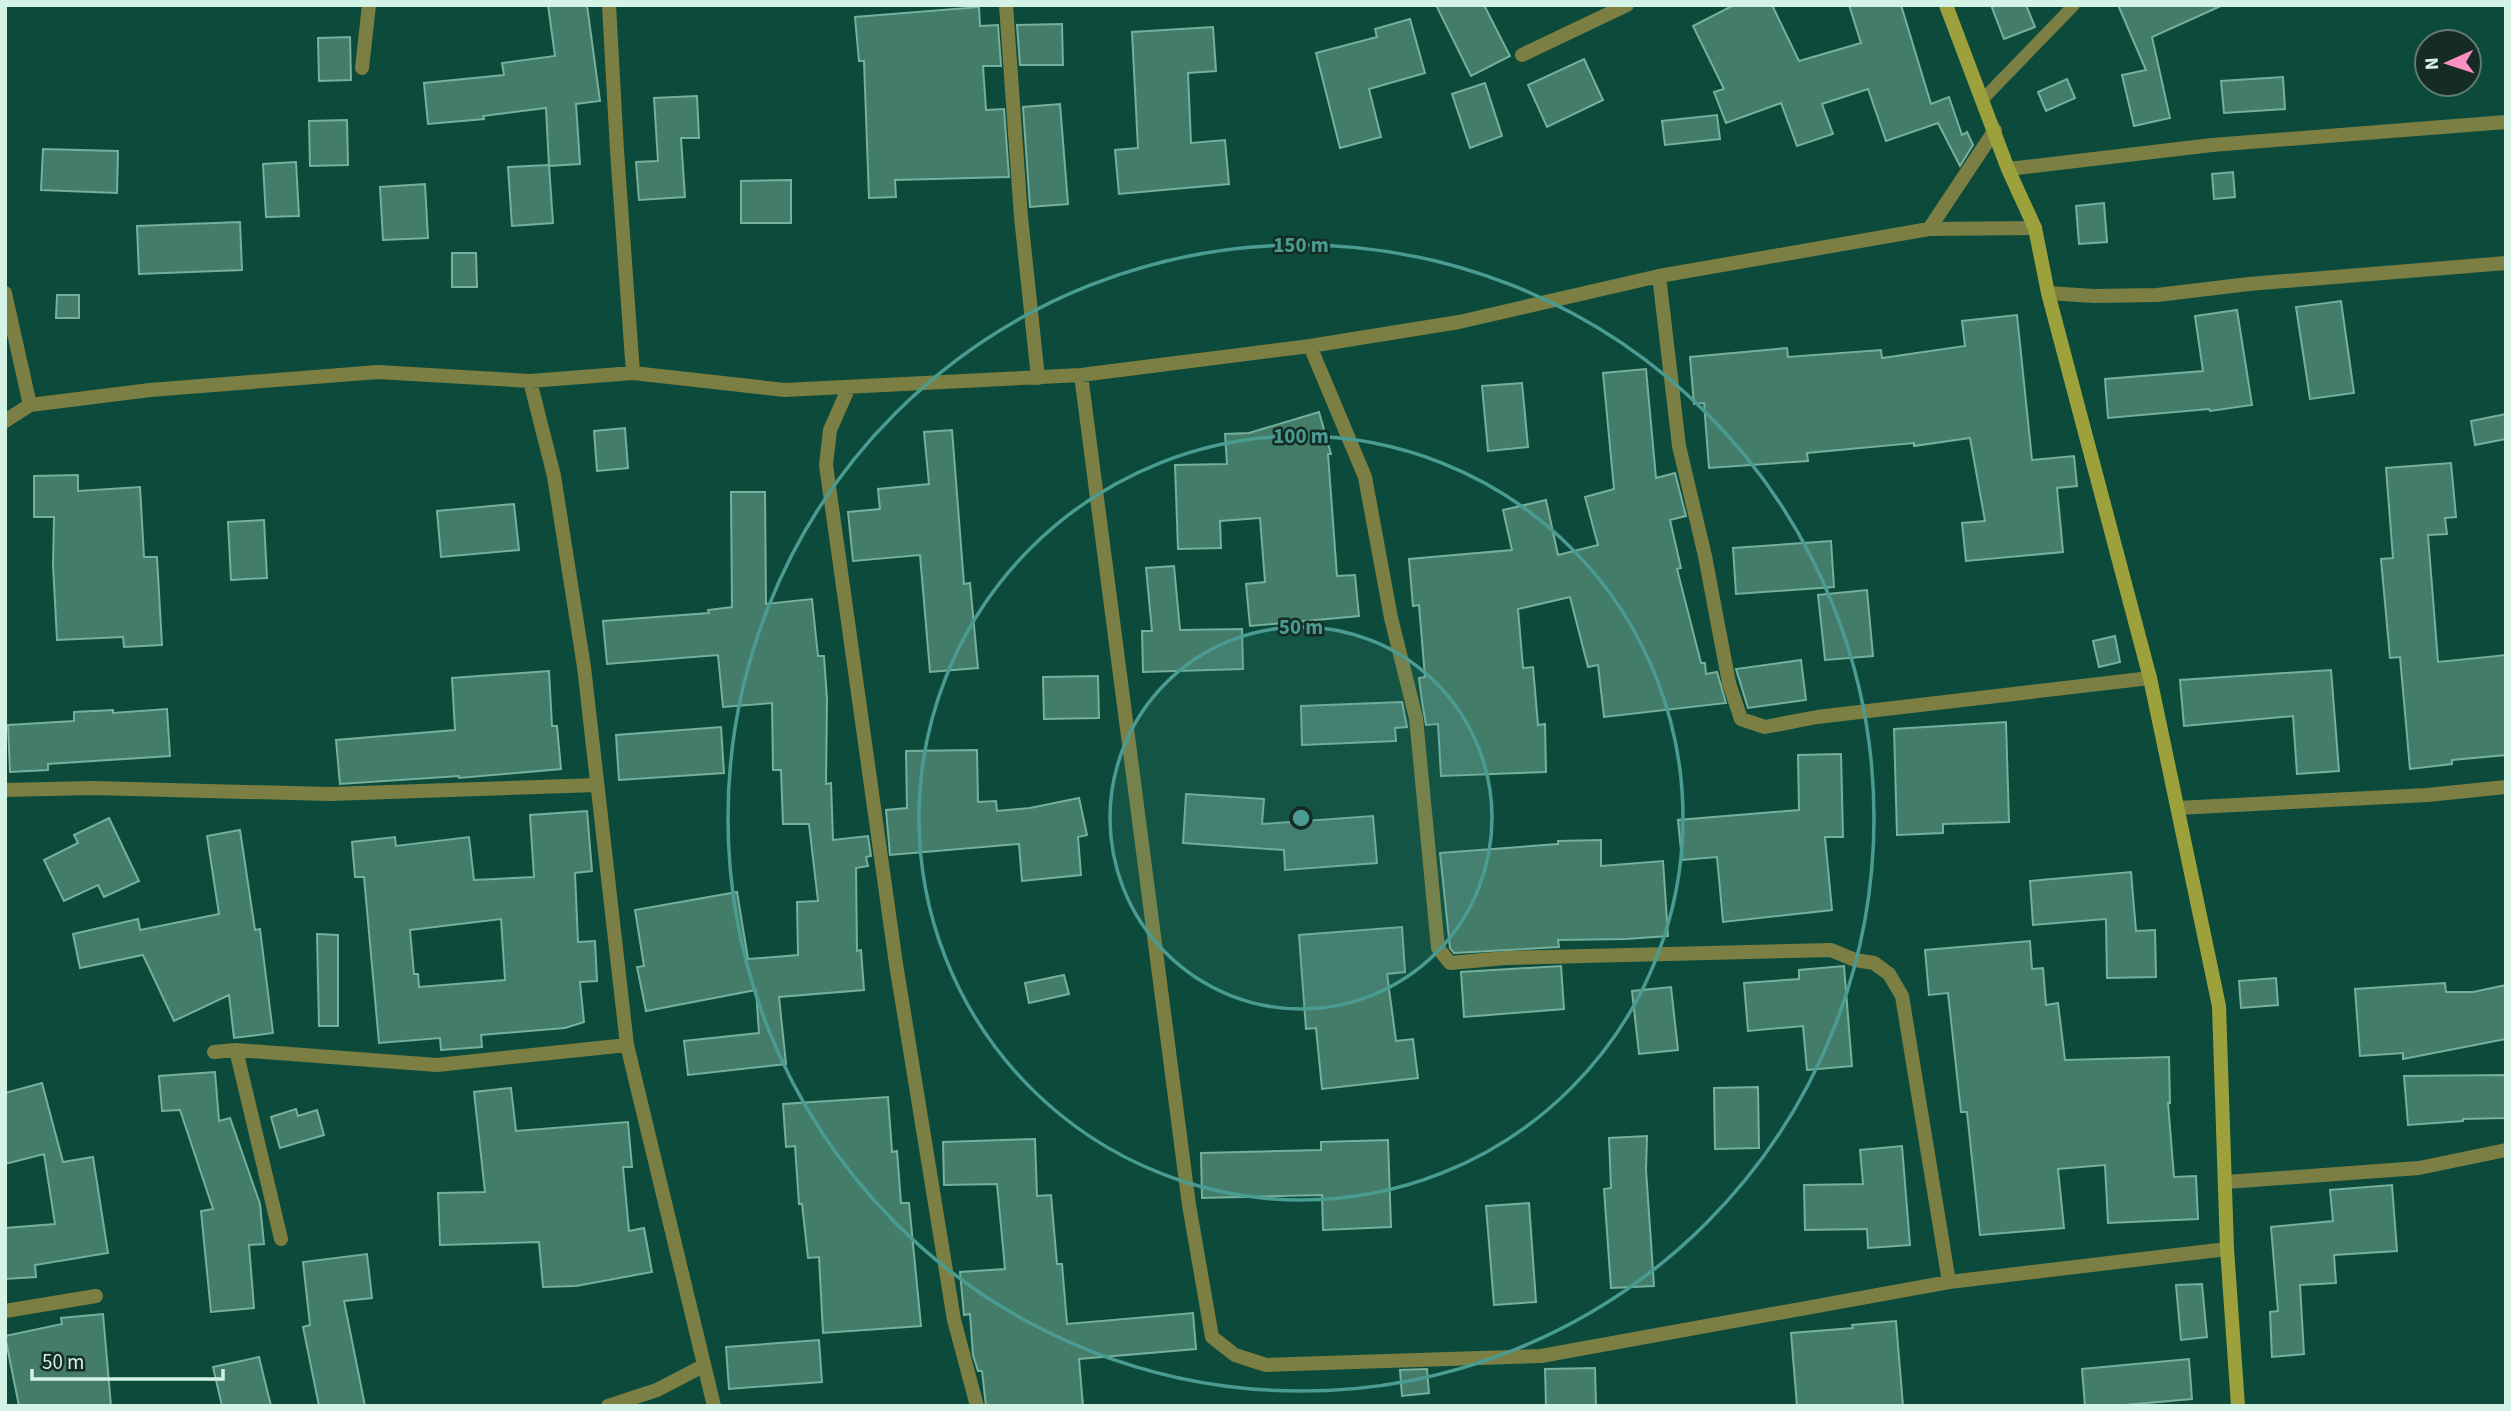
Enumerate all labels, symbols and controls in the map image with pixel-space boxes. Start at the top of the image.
north arrow [2413,28,2483,98]
text: N [2419,57,2446,71]
text: 150 m [1273,230,1329,260]
text: 100 m [1273,421,1329,451]
text: 50 m [1279,612,1323,642]
centre of rings [1289,806,1313,830]
scale bar [32,1338,222,1382]
text: 50 m [42,1347,84,1377]

